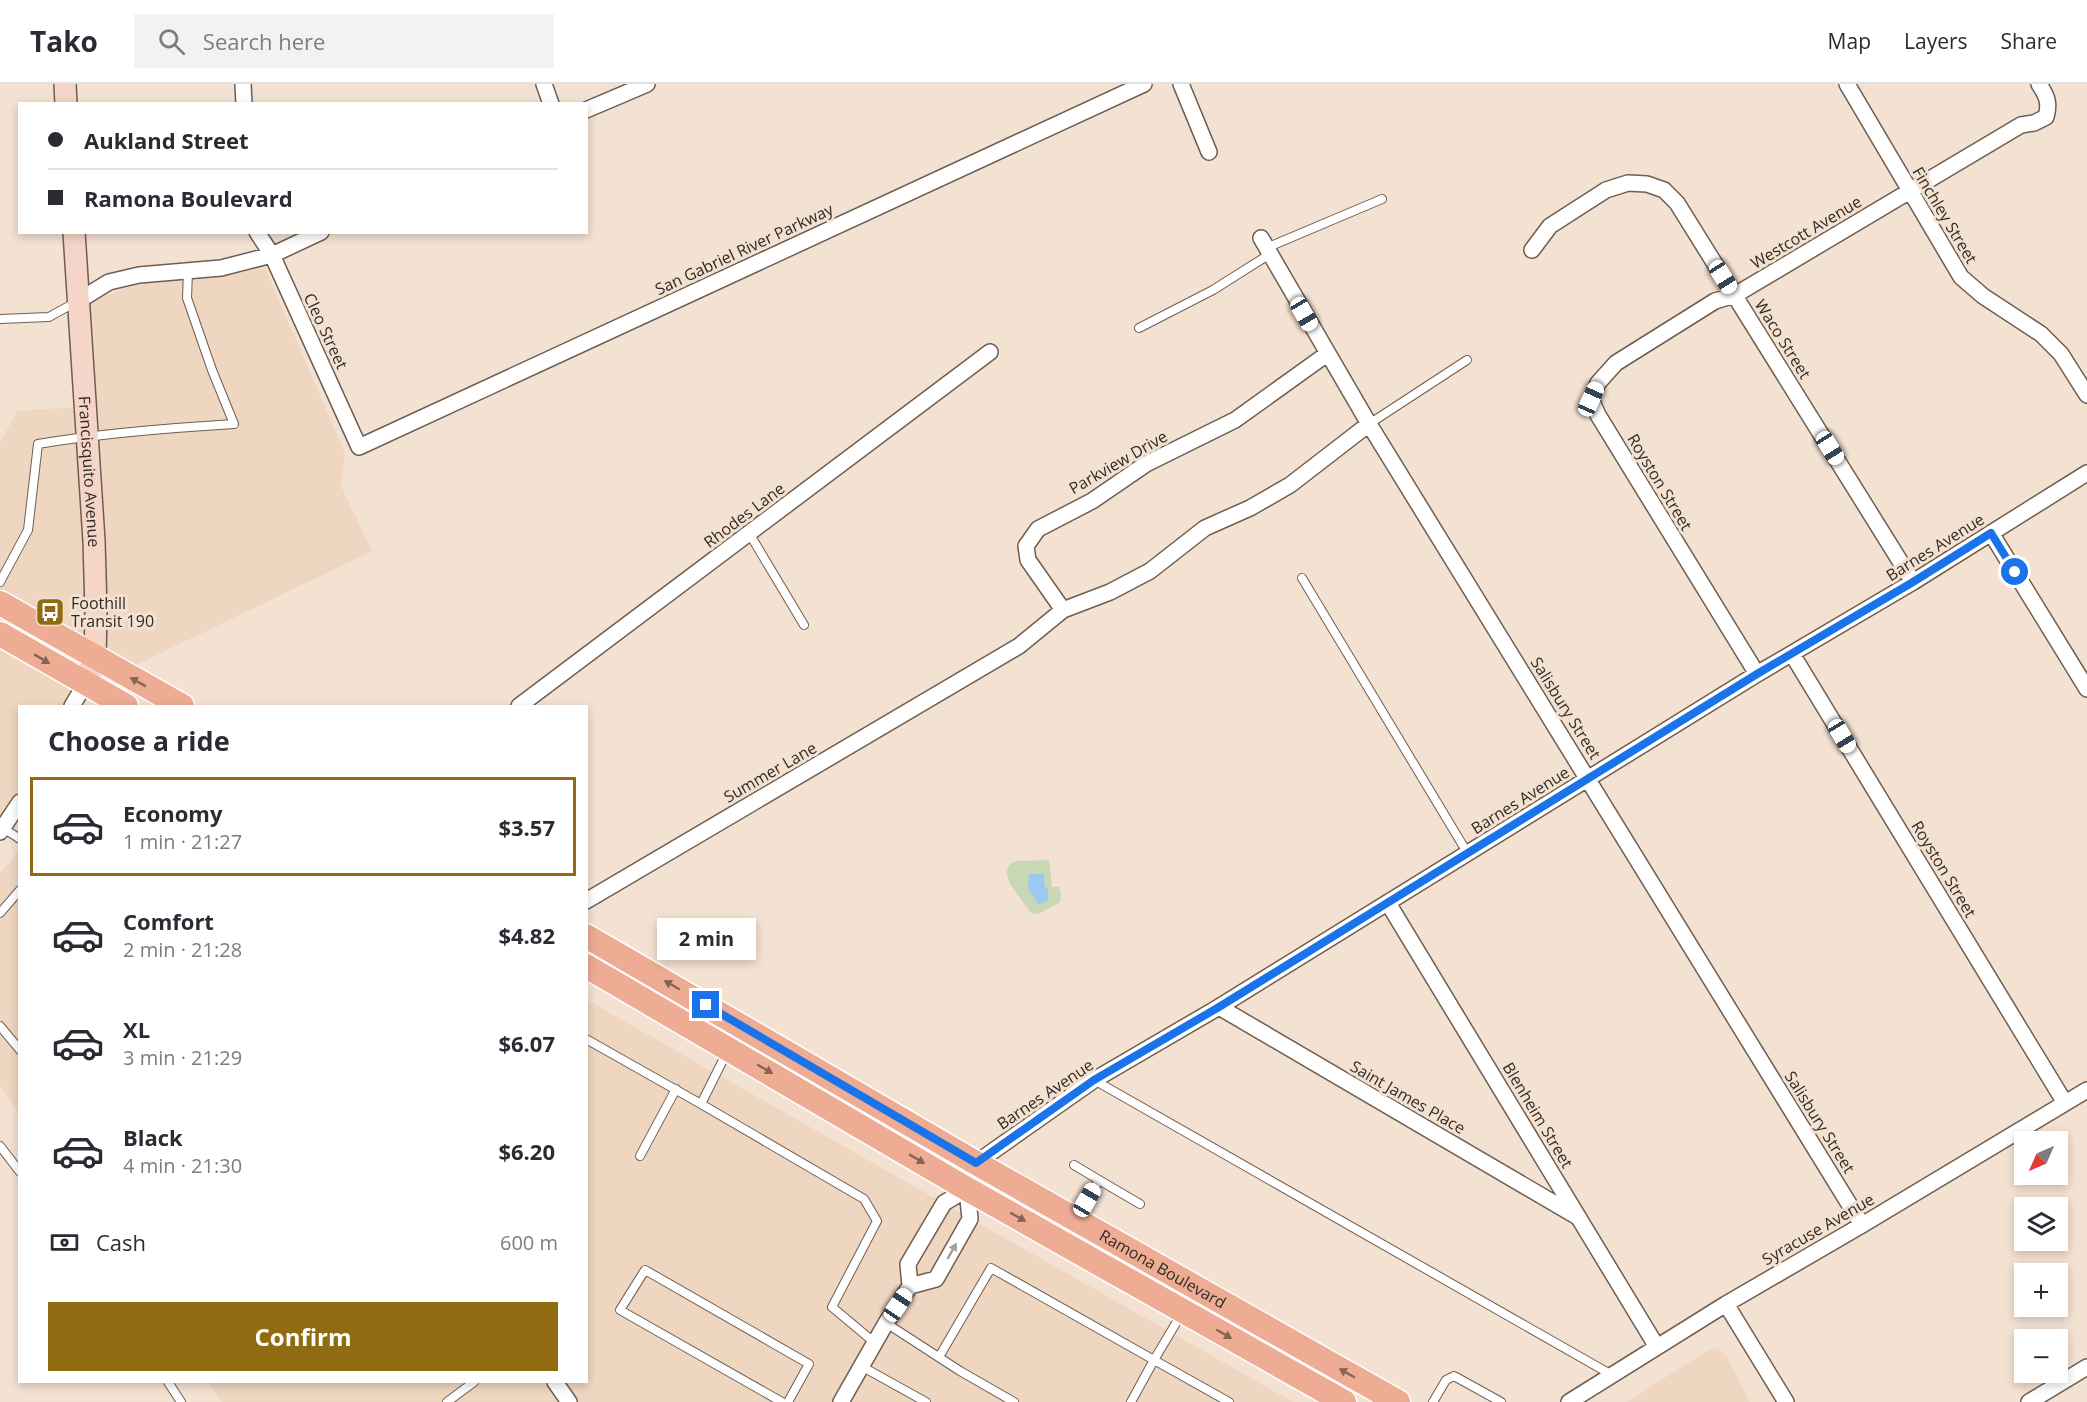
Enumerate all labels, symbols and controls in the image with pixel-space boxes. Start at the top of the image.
search box [134,14,554,68]
text: Tako [30,22,98,60]
icon: search [155,25,188,58]
text: Search here [203,26,325,56]
text: Map [1828,27,1871,55]
text: Layers [1904,27,1968,55]
text: Share [2001,27,2057,55]
text: Aukland Street [84,125,249,155]
street label: Finchley Street [1907,162,1983,268]
text: Ramona Boulevard [84,183,293,213]
street label: Westcott Avenue [1746,190,1866,274]
street label: San Gabriel River Parkway [651,198,837,300]
car [1706,257,1740,297]
street label: Cleo Street [299,289,353,373]
car [1287,294,1321,334]
street label: Waco Street [1750,295,1816,383]
car [1575,379,1607,419]
street label: Francisquito Avenue [74,395,105,548]
street label: Parkview Drive [1065,425,1171,499]
car [1813,428,1847,468]
street label: Royston Street [1622,430,1698,535]
street label: Rhodes Lane [699,477,789,553]
street label: Barnes Avenue [1882,508,1988,586]
route start [2001,558,2028,585]
place label: Foothill Transit 190 [71,592,154,632]
bus stop icon: Foothill Transit 190 [34,596,66,628]
one-way arrow [34,653,50,664]
street label: Salisbury Street [1526,653,1606,763]
one-way arrow [129,677,146,687]
car [1825,716,1859,756]
text: Choose a ride [48,722,230,759]
street label: Summer Lane [719,736,821,808]
street label: Barnes Avenue [1467,761,1573,839]
text: Economy [123,798,222,828]
icon: car [51,800,105,854]
text: $3.57 [498,812,555,842]
street label: Royston Street [1906,817,1982,922]
text: 1 min · 21:27 [123,828,242,855]
text: Comfort [123,906,214,936]
icon: car [51,908,105,962]
callout: 2 min [656,918,756,960]
text: $4.82 [498,920,555,950]
text: 2 min [679,925,734,952]
text: 2 min · 21:28 [123,936,242,963]
one-way arrow [664,980,680,991]
route end [692,991,719,1018]
text: XL [123,1014,150,1044]
icon: car [51,1016,105,1070]
text: $6.07 [498,1028,555,1058]
text: 3 min · 21:29 [123,1044,242,1071]
street label: Barnes Avenue [992,1054,1098,1134]
street label: Saint James Place [1346,1055,1470,1139]
street label: Blenheim Street [1498,1058,1578,1172]
one-way arrow [756,1064,773,1074]
street label: Salisbury Street [1780,1067,1860,1177]
text: Black [123,1122,183,1152]
icon: car [51,1124,105,1178]
north arrow [2014,1131,2068,1185]
map controls [2014,1131,2068,1383]
text: $6.20 [498,1136,555,1166]
text: 4 min · 21:30 [123,1152,242,1179]
one-way arrow [909,1154,926,1164]
car [1070,1180,1104,1220]
street label: Syracuse Avenue [1758,1188,1878,1270]
button: layers [2014,1197,2068,1251]
one-way arrow [1010,1212,1027,1222]
street label: Ramona Boulevard [1096,1224,1230,1313]
icon: cash [48,1226,81,1259]
text: Cash [96,1227,146,1257]
text: 600 m [500,1229,558,1256]
one-way arrow [947,1242,957,1259]
button: + [2014,1263,2068,1317]
car [880,1285,916,1325]
button: Confirm [48,1302,558,1371]
one-way arrow [1216,1329,1233,1339]
button: − [2014,1329,2068,1383]
one-way arrow [1338,1368,1355,1378]

